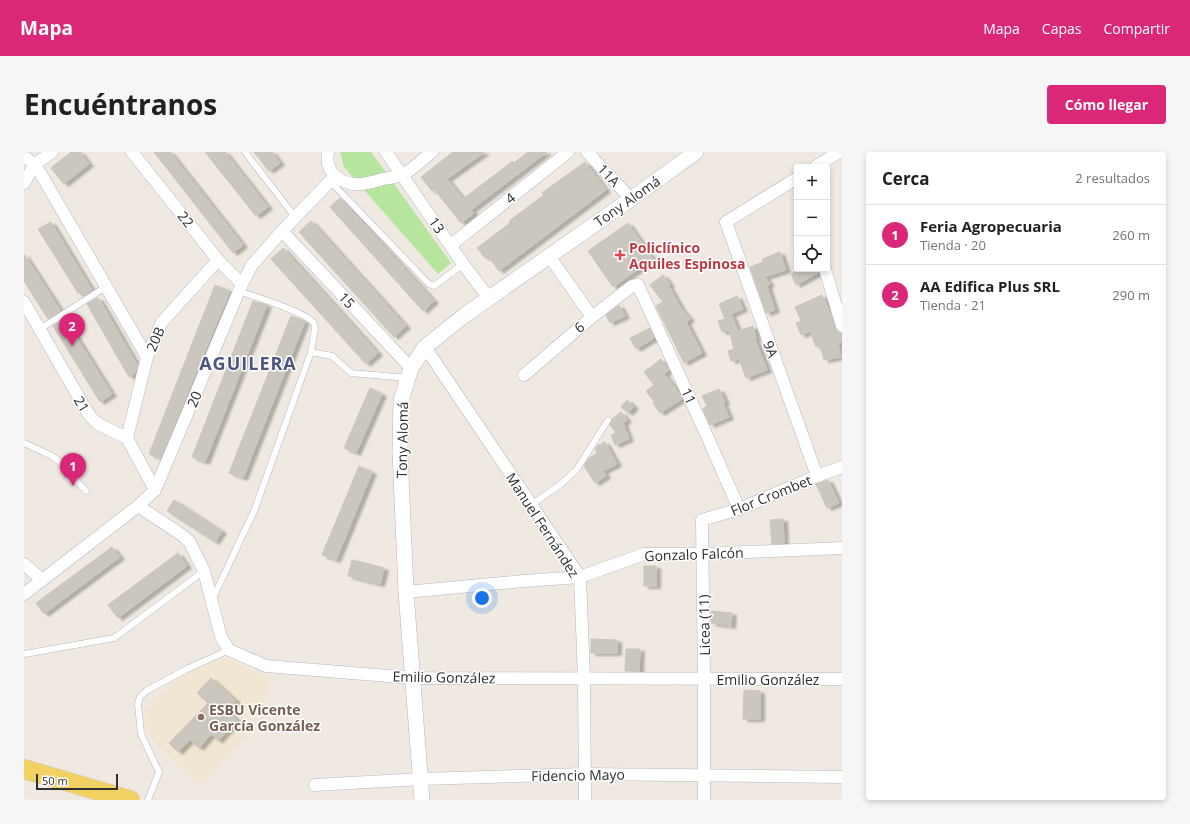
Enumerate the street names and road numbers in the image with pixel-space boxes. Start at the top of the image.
street label: 11A [594,159,625,191]
street label: Tony Alomá [590,171,664,231]
street label: 4 [501,188,519,208]
street label: 22 [174,207,198,231]
street label: 13 [425,213,449,237]
street label: 15 [335,288,359,312]
street label: 6 [570,317,588,337]
street label: 20B [141,324,169,354]
street label: 9A [759,338,783,360]
street label: 11 [677,385,701,407]
street label: 20 [182,388,206,410]
street label: 21 [70,392,94,416]
street label: Tony Alomá [392,401,412,479]
street label: Manuel Fernández [502,469,584,581]
street label: Flor Crombet [728,470,814,520]
street label: Gonzalo Falcón [644,543,744,565]
street label: Licea (11) [694,594,714,656]
street label: Emilio González [392,667,496,687]
street label: Emilio González [717,670,820,689]
street label: Fidencio Mayo [531,765,625,785]

